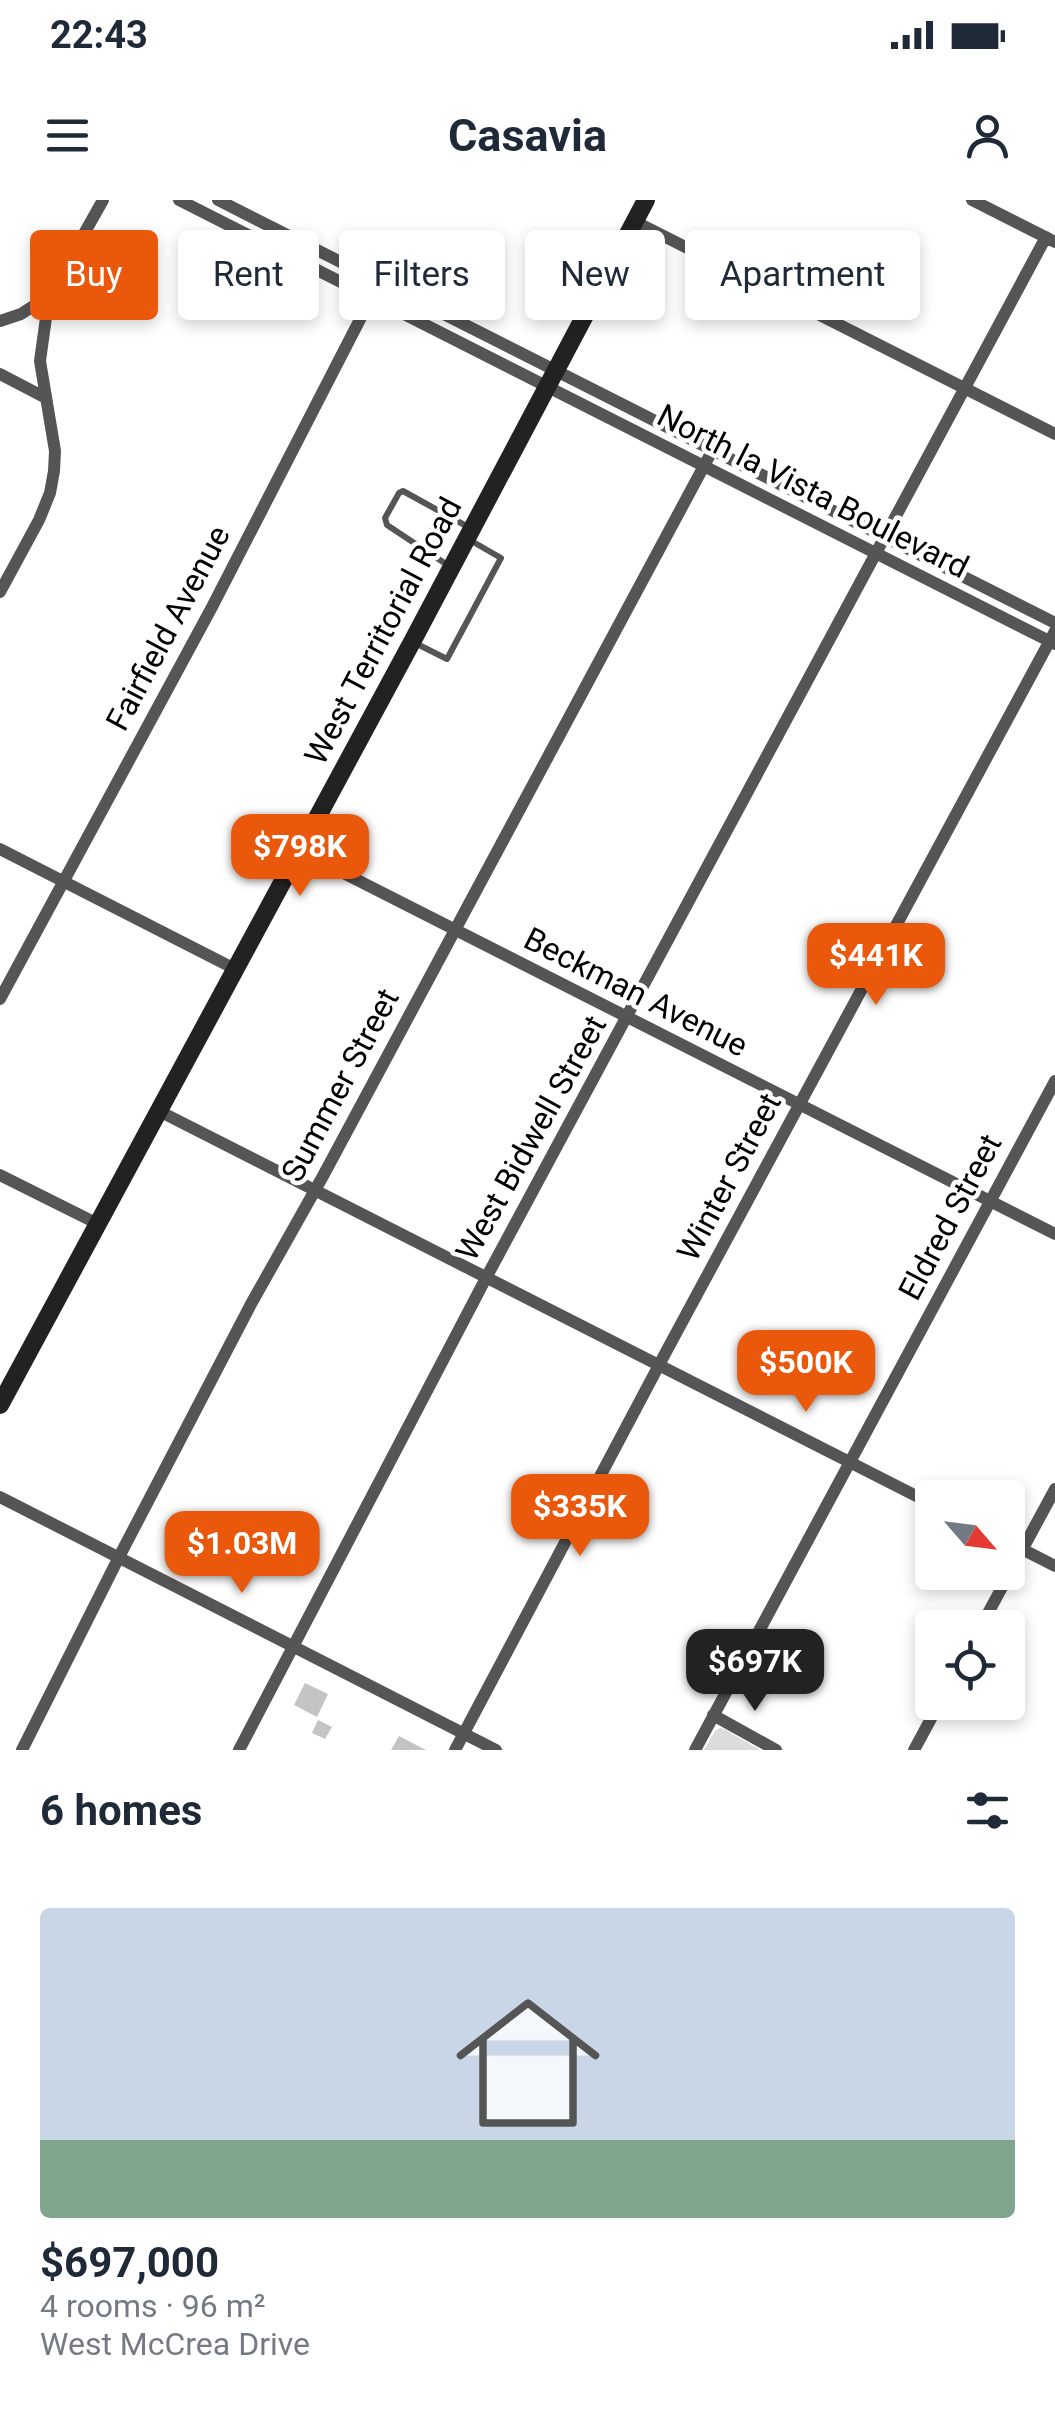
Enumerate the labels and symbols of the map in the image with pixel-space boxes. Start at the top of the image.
street label: North la Vista Boulevard [651,396,975,586]
street label: West Territorial Road [297,491,469,771]
street label: Fairfield Avenue [98,519,238,737]
pin: $798K [230,814,370,899]
street label: Beckman Avenue [518,919,754,1065]
pin: $441K [806,923,946,1008]
street label: Summer Street [273,982,407,1188]
street label: West Bidwell Street [448,1009,614,1267]
street label: Winter Street [669,1087,789,1267]
street label: Eldred Street [891,1128,1009,1306]
pin: $500K [736,1330,876,1415]
pin: $335K [510,1474,650,1559]
north arrow [915,1480,1025,1590]
pin: $1.03M [161,1511,323,1596]
pin: $697K [685,1629,825,1714]

